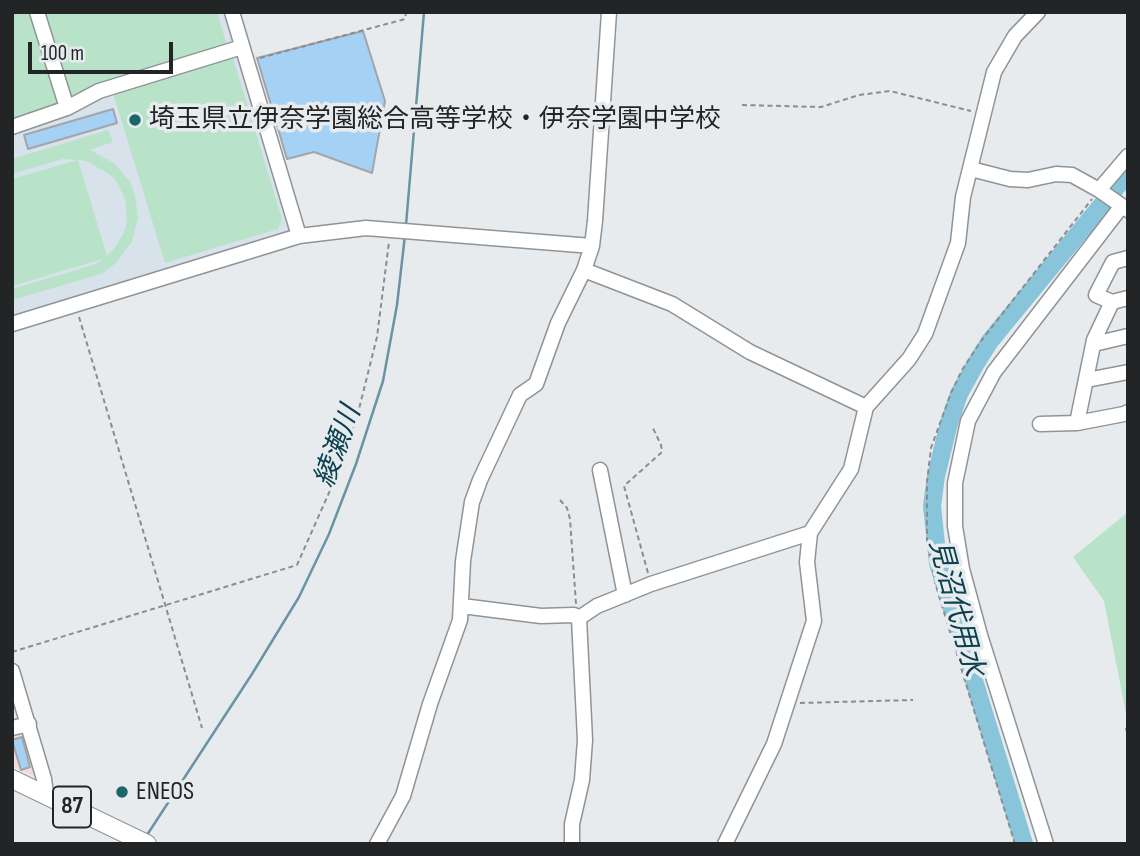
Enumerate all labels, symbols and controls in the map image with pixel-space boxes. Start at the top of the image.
scale bar [32,28,177,72]
text: 100 m [41,41,84,66]
place label: 埼玉県立伊奈学園総合高等学校・伊奈学園中学校 [149,104,721,136]
marker: 埼玉県立伊奈学園総合高等学校・伊奈学園中学校 [127,112,143,128]
water label: 綾瀬川 [309,402,369,492]
water label: 見沼代用水 [921,536,989,680]
place label: ENEOS [136,776,194,808]
marker: ENEOS [114,784,130,800]
road number: 87 [53,786,91,828]

